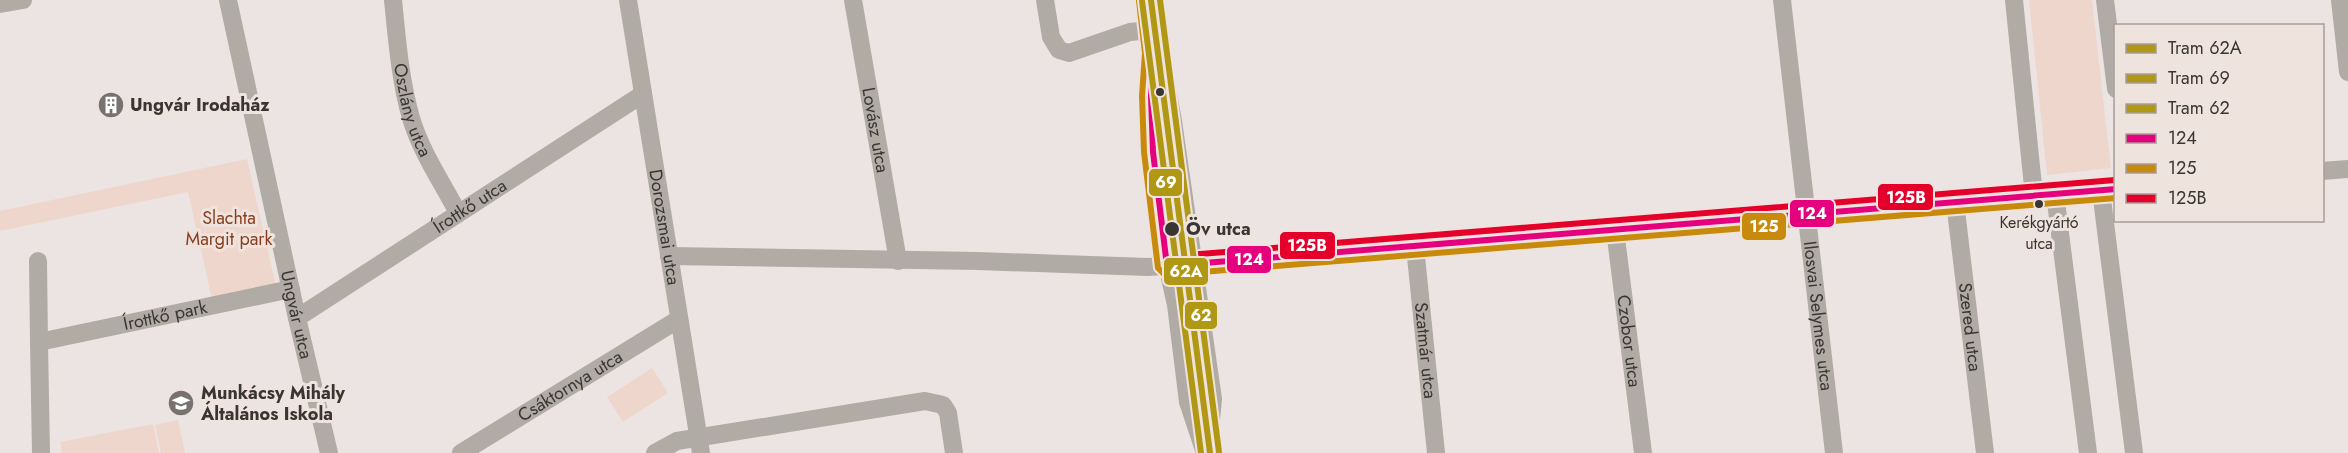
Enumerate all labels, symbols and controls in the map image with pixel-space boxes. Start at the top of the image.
legend [2114,24,2324,222]
text: Tram 62A [2168,35,2242,61]
street label: Oszlány utca [387,61,438,161]
text: Tram 69 [2168,65,2230,91]
street label: Lovász utca [855,85,896,175]
unlabelled marker [1154,86,1166,98]
building icon: Ungvár Irodaház [96,90,126,120]
place label: Ungvár Irodaház [130,92,270,118]
text: Tram 62 [2168,95,2230,121]
text: 124 [2168,125,2197,151]
text: 125 [2168,155,2197,181]
street label: Dorozsmai utca [642,167,687,287]
line badge: 69 [1148,168,1183,197]
text: 69 [1155,171,1177,194]
street label: Írottkő utca [428,173,512,240]
line badge: 125B [1877,183,1934,211]
text: 125B [2168,185,2207,211]
text: 125B [1886,186,1926,209]
marker: Kerékgyártó utca [2033,198,2045,210]
line badge: 124 [1789,199,1835,228]
text: 124 [1797,202,1827,225]
park label: Slachta Margit park [186,205,272,252]
place label: Kerékgyártó utca [1999,211,2079,255]
line badge: 125 [1741,212,1787,241]
text: 125 [1750,215,1778,238]
place label: Öv utca [1186,216,1251,242]
marker: Öv utca [1163,220,1181,238]
line badge: 125B [1279,231,1336,260]
text: 125B [1287,234,1327,257]
street label: Ilosvai Selymes utca [1797,240,1840,392]
line badge: 124 [1226,245,1272,274]
text: 124 [1234,248,1264,271]
line badge: 62A [1163,257,1209,286]
text: 62A [1170,260,1203,283]
street label: Ungvár utca [274,268,319,362]
street label: Szered utca [1952,281,1988,373]
street label: Czobor utca [1610,293,1648,389]
street label: Írottkő park [121,294,210,337]
line badge: 62 [1184,301,1218,330]
street label: Szatmár utca [1408,301,1443,400]
text: 62 [1190,304,1212,327]
street label: Csáktornya utca [513,344,628,428]
place label: Munkácsy Mihály Általános Iskola [200,380,346,427]
school or university icon: Munkácsy Mihály Általános Iskola [166,388,196,418]

